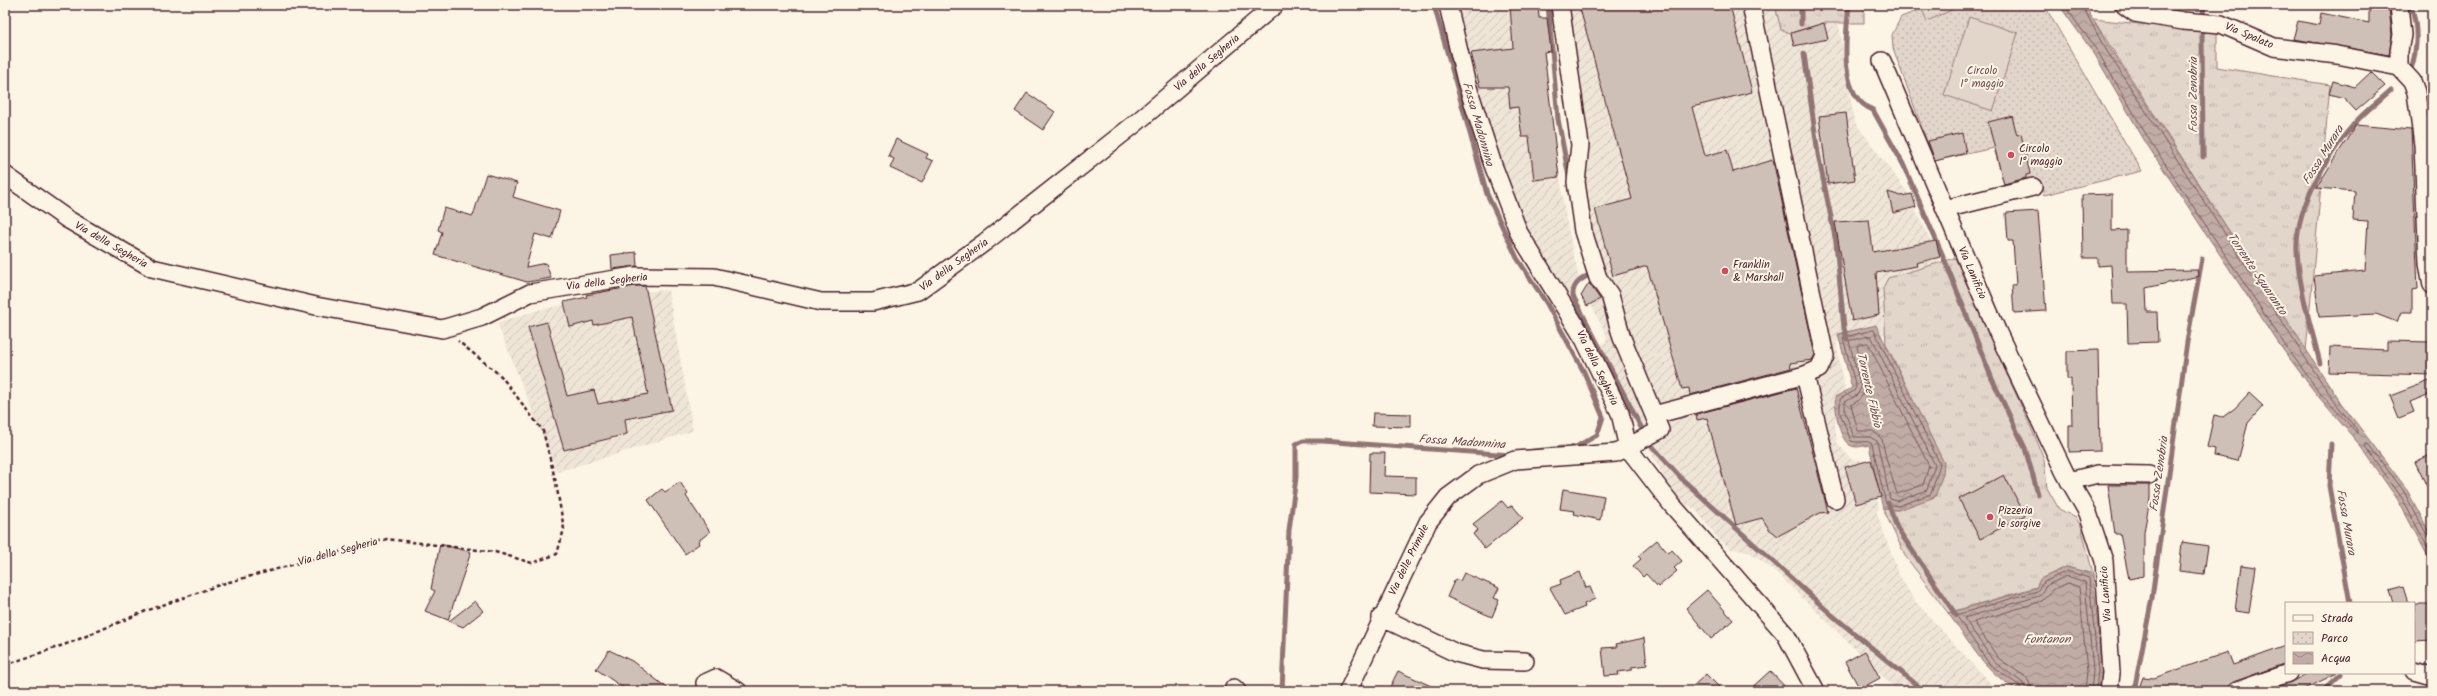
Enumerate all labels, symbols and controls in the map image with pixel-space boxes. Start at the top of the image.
street label: Via Spalato [2222,18,2276,54]
street label: Via della Segheria [1170,30,1244,96]
water label: Fossa Zenobria [2184,56,2203,133]
park label: Circolo I° maggio [1960,62,2004,93]
water label: Fossa Madonnina [1457,80,1499,170]
water label: Fossa Murara [2297,120,2349,188]
place label: Circolo 1° maggio [2019,140,2063,171]
marker: Circolo 1° maggio [2006,150,2016,160]
street label: Via della Segheria [71,217,151,273]
water label: Torrente Squaranto [2222,229,2293,320]
street label: Via della Segheria [916,234,992,296]
street label: Via Lanificio [1953,244,1991,302]
place label: Franklin & Marshall [1733,256,1784,287]
marker: Franklin & Marshall [1720,266,1730,276]
street label: Via della Segheria [565,268,649,296]
street label: Via della Segheria [1571,327,1623,409]
water label: Torrente Fibbio [1851,351,1887,431]
water label: Fossa Madonnina [1418,430,1507,455]
water label: Fossa Zenobria [2144,434,2174,513]
water label: Fossa Murara [2331,487,2361,558]
place label: Pizzeria le sorgive [1998,502,2041,533]
marker: Pizzeria le sorgive [1985,512,1995,522]
street label: Via delle Primule [1384,521,1434,599]
street label: Via della Segheria [296,533,380,571]
street label: Via Lanificio [2095,565,2117,623]
legend [2285,602,2415,674]
text: Strada [2321,609,2354,628]
text: Parco [2321,629,2348,648]
water label: Fontanon [2024,630,2072,649]
text: Acqua [2321,649,2351,668]

